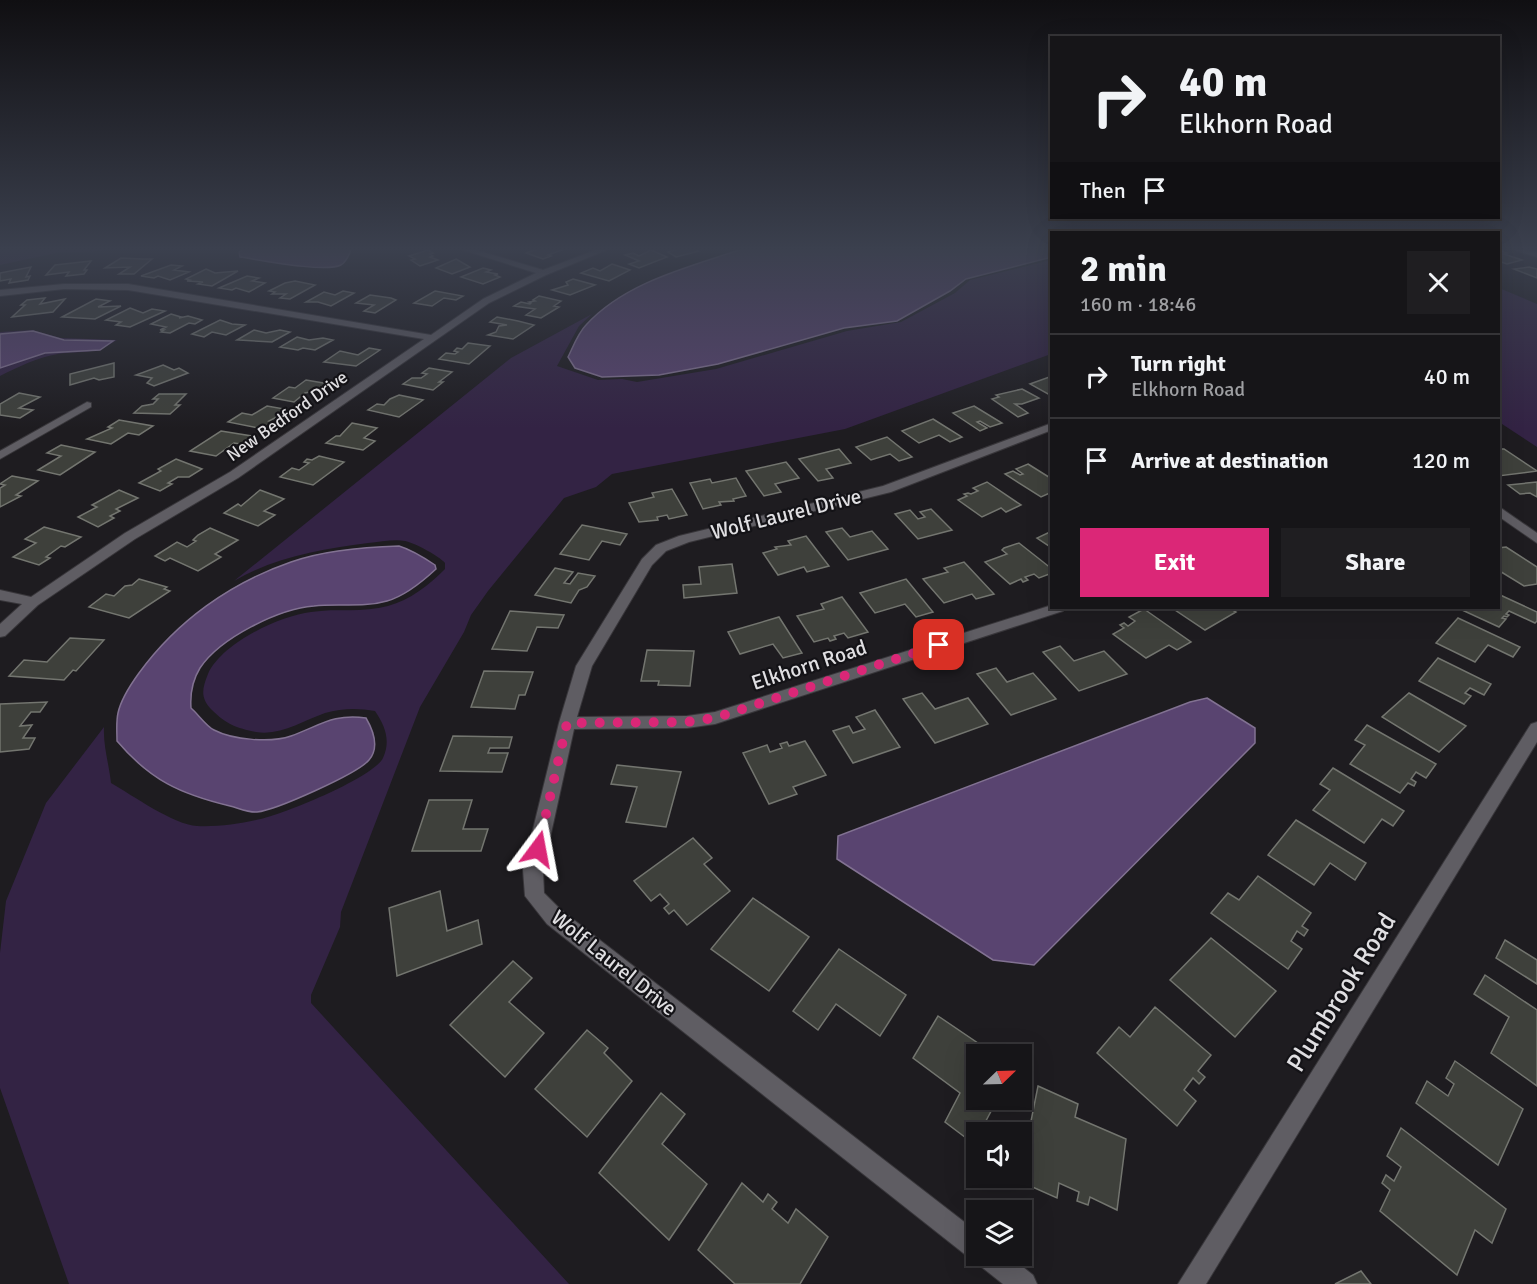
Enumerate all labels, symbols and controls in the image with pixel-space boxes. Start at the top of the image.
text: 40 m [1179,57,1268,108]
icon: right [1080,60,1158,138]
text: Elkhorn Road [1179,108,1333,141]
icon: arrive [1138,174,1171,207]
text: Then [1080,177,1126,204]
text: 2 min [1080,247,1167,292]
button: close [1407,251,1470,314]
text: 160 m · 18:46 [1080,292,1196,317]
text: Turn right [1131,350,1226,377]
icon: right [1080,360,1113,393]
text: 40 m [1424,363,1470,390]
street label: New Bedford Drive [222,366,352,466]
text: Elkhorn Road [1131,377,1245,402]
icon: arrive [1080,444,1113,477]
text: Arrive at destination [1131,447,1328,474]
text: 120 m [1412,447,1470,474]
street label: Wolf Laurel Drive [708,483,864,545]
button: Exit [1080,528,1269,597]
button: Share [1281,528,1470,597]
pin [913,619,964,670]
icon: arrive [922,628,955,661]
street label: Elkhorn Road [748,634,870,696]
position arrow [506,817,570,881]
street label: Wolf Laurel Drive [546,904,682,1022]
street label: Plumbrook Road [1280,907,1403,1078]
north arrow [966,1044,1032,1110]
map controls [966,1044,1032,1266]
button: sound [966,1122,1032,1188]
button: layers [966,1200,1032,1266]

